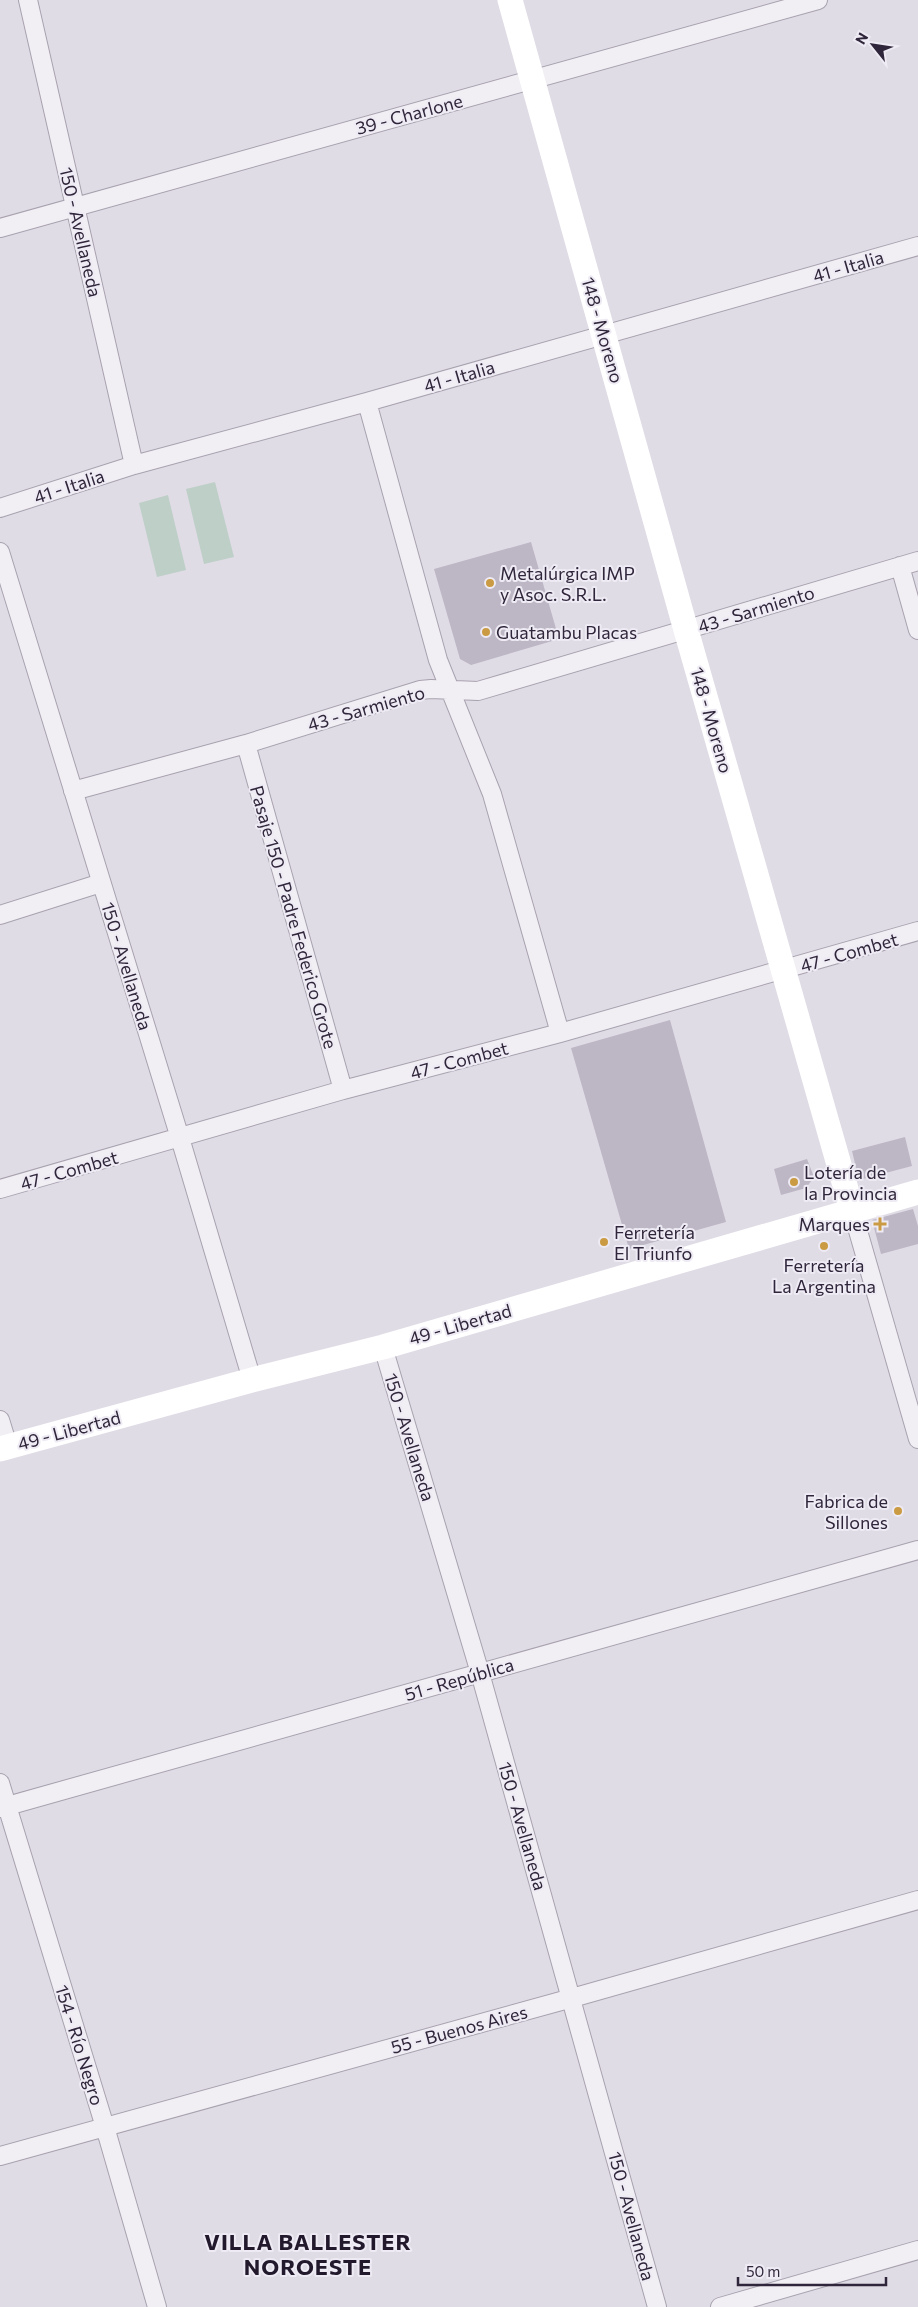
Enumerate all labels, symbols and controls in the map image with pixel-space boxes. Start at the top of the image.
north arrow [848,20,898,70]
text: N [851,29,871,47]
street label: 39 - Charlone [353,89,465,139]
street label: 150 - Avellaneda [55,165,107,299]
street label: 41 - Italia [810,245,886,287]
street label: 148 - Moreno [577,274,629,386]
street label: 41 - Italia [421,355,497,397]
street label: 41 - Italia [31,464,107,508]
place label: Metalúrgica IMP y Asoc. S.R.L. [500,562,635,605]
marker: Metalúrgica IMP y Asoc. S.R.L. [484,577,496,589]
street label: 43 - Sarmiento [695,581,817,637]
place label: Guatambu Placas [496,621,637,643]
marker: Guatambu Placas [480,626,492,638]
street label: 148 - Moreno [686,664,738,776]
street label: 43 - Sarmiento [305,681,427,735]
street label: Pasaje 150 - Padre Federico Grote [246,783,342,1051]
street label: 150 - Avellaneda [97,899,157,1033]
street label: 47 - Combet [798,928,900,976]
street label: 47 - Combet [408,1036,510,1084]
street label: 47 - Combet [18,1146,120,1194]
place label: Lotería de la Provincia [804,1161,897,1204]
marker: Lotería de la Provincia [788,1176,800,1188]
place label: Marques [798,1213,870,1235]
marker: Marques [874,1218,886,1230]
place label: Ferretería El Triunfo [614,1221,695,1264]
marker: Ferretería El Triunfo [598,1236,610,1248]
marker: Ferretería La Argentina [818,1240,830,1252]
place label: Ferretería La Argentina [772,1254,876,1297]
street label: 49 - Libertad [406,1299,514,1349]
street label: 150 - Avellaneda [380,1370,440,1504]
street label: 49 - Libertad [15,1406,123,1454]
place label: Fabrica de Sillones [805,1490,888,1533]
marker: Fabrica de Sillones [892,1505,904,1517]
street label: 51 - República [402,1653,516,1705]
street label: 150 - Avellaneda [494,1759,552,1893]
street label: 154 - Río Negro [51,1982,109,2108]
street label: 55 - Buenos Aires [388,2000,530,2058]
street label: 150 - Avellaneda [604,2149,660,2283]
district label: VILLA BALLESTER NOROESTE [204,2228,412,2280]
scale bar [738,2254,886,2286]
text: 50 m [746,2262,780,2280]

